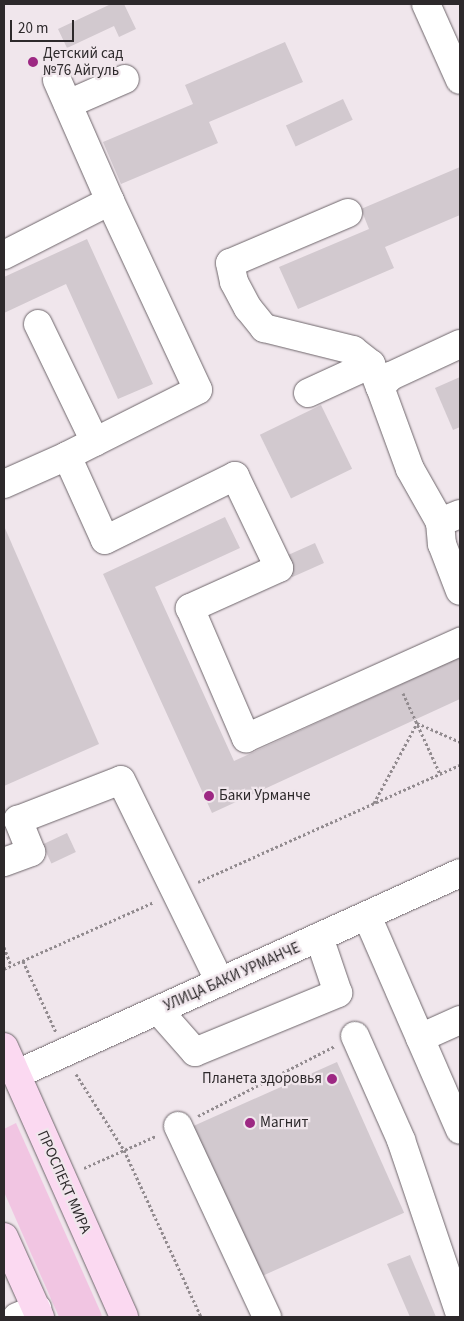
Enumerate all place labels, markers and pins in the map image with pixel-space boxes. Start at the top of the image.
place label: Детский сад №76 Айгуль [43,44,123,79]
marker: Детский сад №76 Айгуль [27,56,39,68]
place label: Баки Урманче [219,787,310,805]
marker: Баки Урманче [203,790,215,802]
place label: Планета здоровья [202,1070,322,1088]
marker: Планета здоровья [326,1073,338,1085]
place label: Магнит [260,1114,308,1132]
marker: Магнит [244,1117,256,1129]

